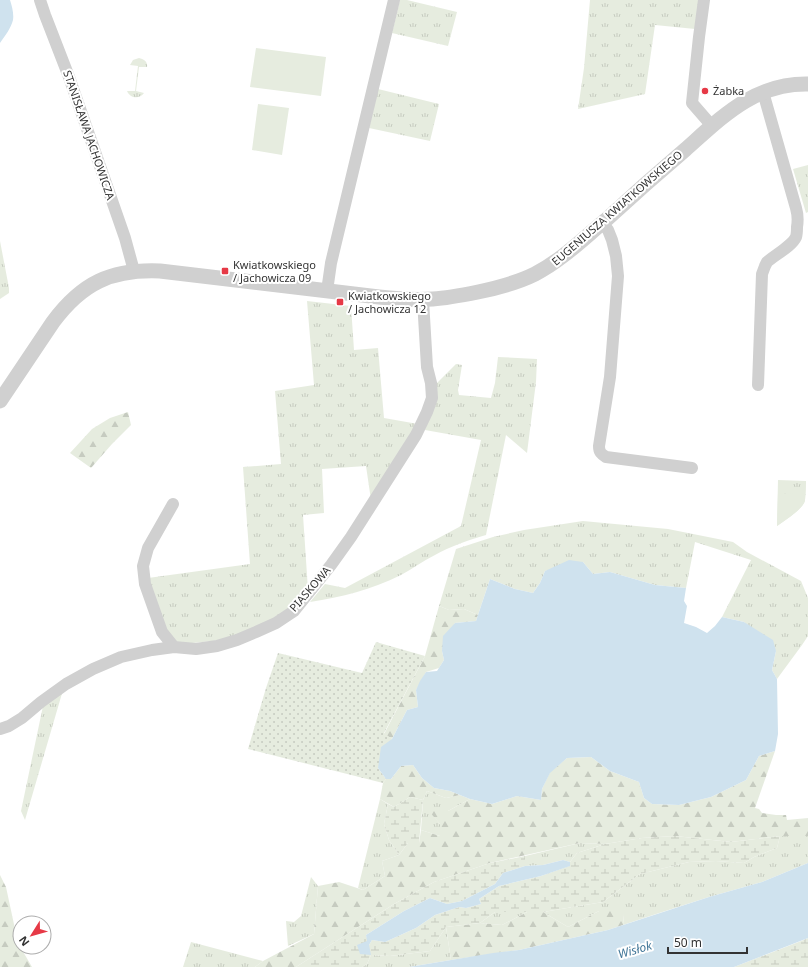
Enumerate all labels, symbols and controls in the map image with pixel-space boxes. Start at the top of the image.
street label: STANISŁAWA JACHOWICZA [60,68,119,203]
place label: Żabka [713,83,744,98]
marker: Żabka [700,86,710,96]
street label: EUGENIUSZA KWIATKOWSKIEGO [548,147,685,269]
place label: Kwiatkowskiego / Jachowicza 09 [233,257,316,285]
marker: Kwiatkowskiego / Jachowicza 09 [220,266,230,276]
place label: Kwiatkowskiego / Jachowicza 12 [348,288,431,316]
marker: Kwiatkowskiego / Jachowicza 12 [335,297,345,307]
street label: PIASKOWA [286,562,334,614]
north arrow [12,915,52,955]
scale bar [668,929,747,955]
text: N [15,933,32,949]
text: 50 m [674,934,702,951]
water label: Wisłok [616,936,655,962]

